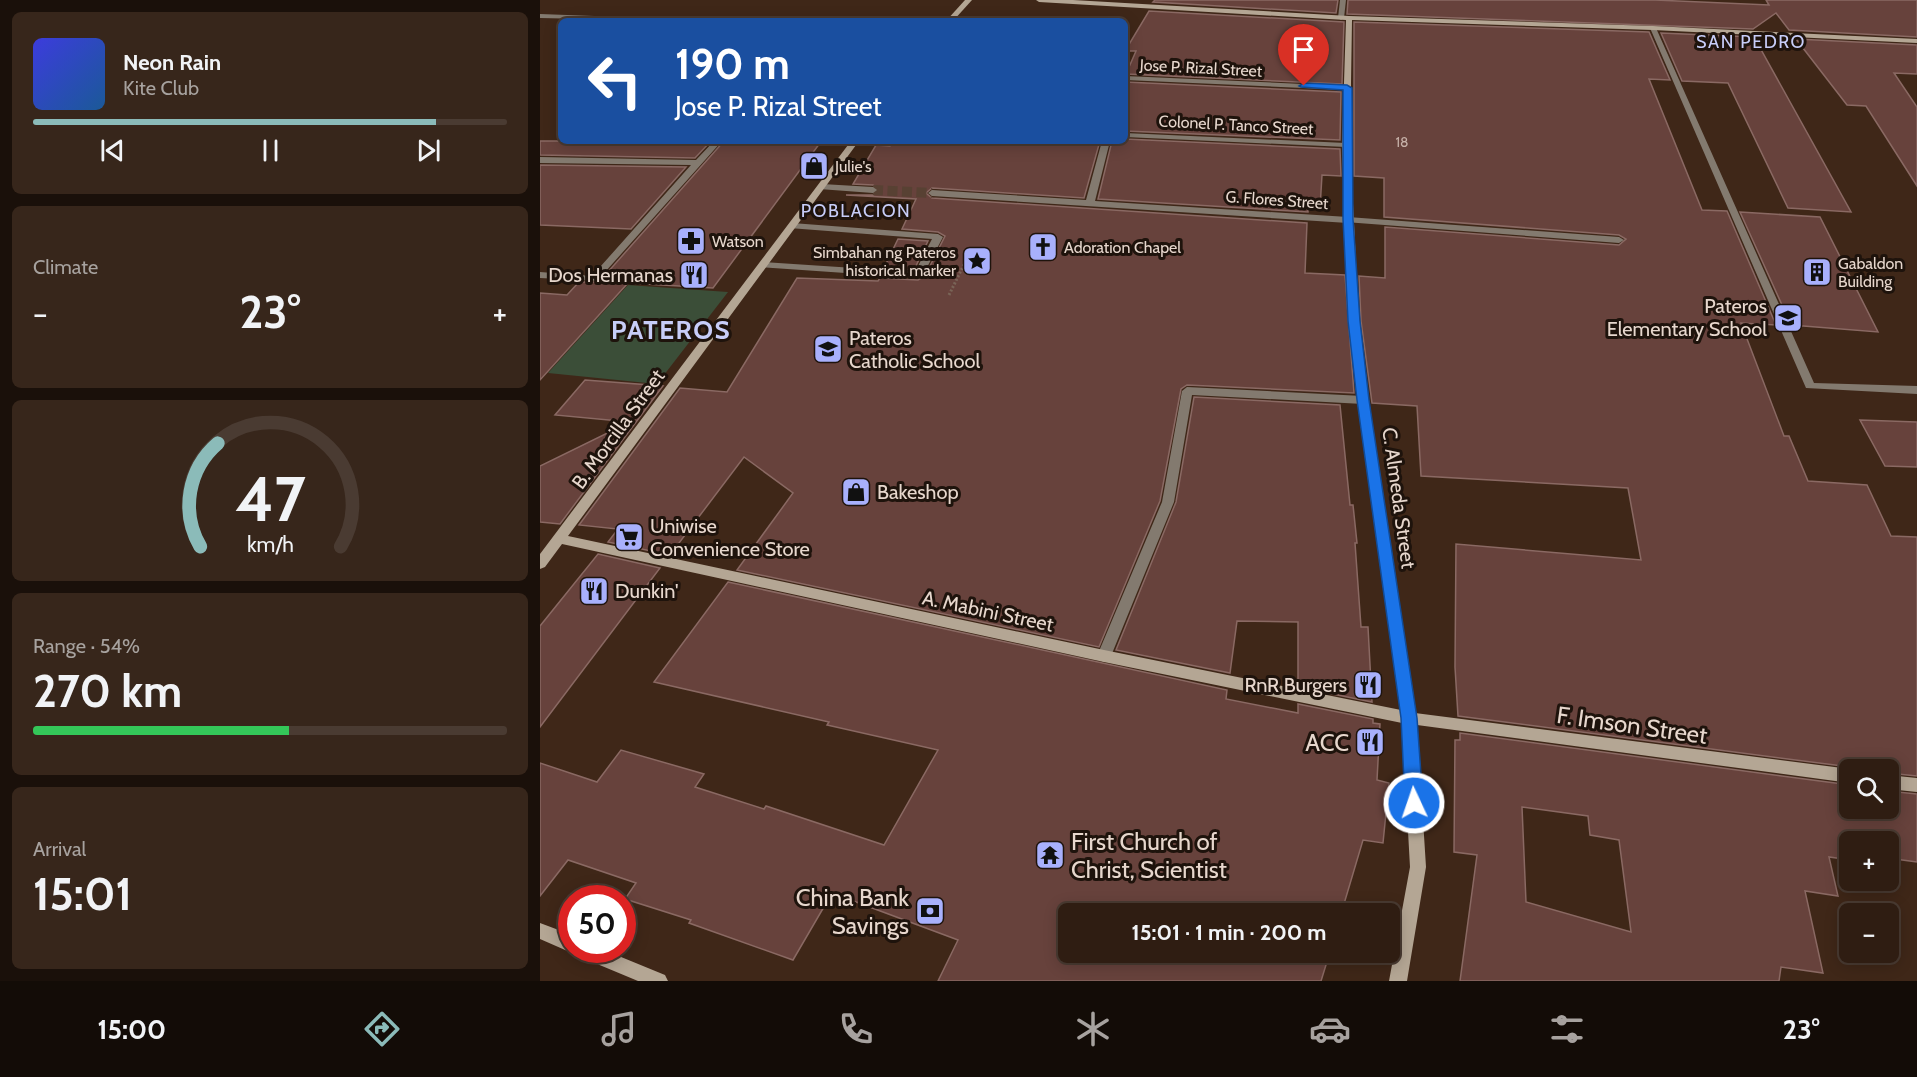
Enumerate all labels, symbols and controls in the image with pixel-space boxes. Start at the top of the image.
pin [1278,24,1329,86]
district label: SAN PEDRO [1696,31,1806,53]
icon: arrive [1287,33,1320,66]
text: 190 m [675,38,790,90]
icon: left [576,42,654,120]
text: Neon Rain [123,49,221,76]
street label: Jose P. Rizal Street [1138,55,1263,81]
text: Kite Club [123,76,199,100]
text: Jose P. Rizal Street [675,90,882,123]
street label: Colonel P. Tanco Street [1158,111,1315,139]
house number: 18 [1395,133,1409,151]
icon: previous [96,134,129,167]
icon: pause [254,134,287,167]
icon: next [412,134,445,167]
shop icon: Julie's [798,150,830,182]
place label: Julie's [834,157,872,176]
street label: G. Flores Street [1225,187,1330,213]
district label: POBLACION [801,200,911,222]
pharmacy icon: Watson [675,225,707,257]
church icon: Adoration Chapel [1027,231,1059,263]
place label: Watson [712,232,764,251]
place label: Adoration Chapel [1064,238,1181,257]
place label: Simbahan ng Pateros historical marker [813,243,957,280]
place icon: Simbahan ng Pateros historical marker [961,245,993,277]
place label: Gabaldon Building [1838,254,1903,291]
text: Climate [33,255,98,279]
building icon: Gabaldon Building [1801,256,1833,288]
restaurant icon: Dos Hermanas [678,259,710,291]
place label: Dos Hermanas [548,263,673,287]
text: 23° [239,285,301,339]
text: − [33,293,48,333]
text: + [492,293,507,333]
place label: Pateros Elementary School [1607,294,1767,341]
school or university icon: Pateros Elementary School [1772,302,1804,334]
district label: PATEROS [611,314,731,346]
place label: Pateros Catholic School [849,326,980,373]
school or university icon: Pateros Catholic School [812,333,844,365]
street label: B. Morcilla Street [567,364,670,493]
street label: C. Almeda Street [1377,426,1421,570]
text: 47 [235,462,305,538]
shop icon: Bakeshop [840,476,872,508]
place label: Bakeshop [877,480,959,504]
place label: Uniwise Convenience Store [650,514,810,561]
supermarket icon: Uniwise Convenience Store [613,521,645,553]
text: km/h [247,532,293,558]
restaurant icon: Dunkin' [578,575,610,607]
place label: Dunkin' [615,579,679,603]
street label: A. Mabini Street [920,585,1056,637]
text: Range · 54% [33,634,140,658]
text: 270 km [33,664,182,718]
restaurant icon: RnR Burgers [1352,669,1384,701]
place label: RnR Burgers [1244,673,1347,697]
street label: F. Imson Street [1555,700,1709,750]
restaurant icon: ACC [1354,726,1386,758]
place label: ACC [1305,728,1349,757]
map controls [1839,759,1899,963]
button: search [1839,759,1899,819]
position arrow [1382,771,1446,835]
place label: First Church of Christ, Scientist [1071,827,1227,884]
button: + [1839,831,1899,891]
text: Arrival [33,837,86,861]
temple icon: First Church of Christ, Scientist [1034,839,1066,871]
text: 15:01 [33,867,132,921]
place label: China Bank Savings [796,883,909,940]
speed limit sign: 50 [558,885,636,963]
bank icon: China Bank Savings [914,895,946,927]
button: − [1839,903,1899,963]
text: 15:01 · 1 min · 200 m [1132,919,1326,946]
icon: directions [361,1008,403,1050]
icon: music [598,1008,640,1050]
icon: phone [835,1008,877,1050]
icon: climate [1072,1008,1114,1050]
icon: car [1309,1008,1351,1050]
icon: filters [1546,1008,1588,1050]
text: 15:00 [97,1013,166,1046]
text: 23° [1783,1013,1820,1046]

